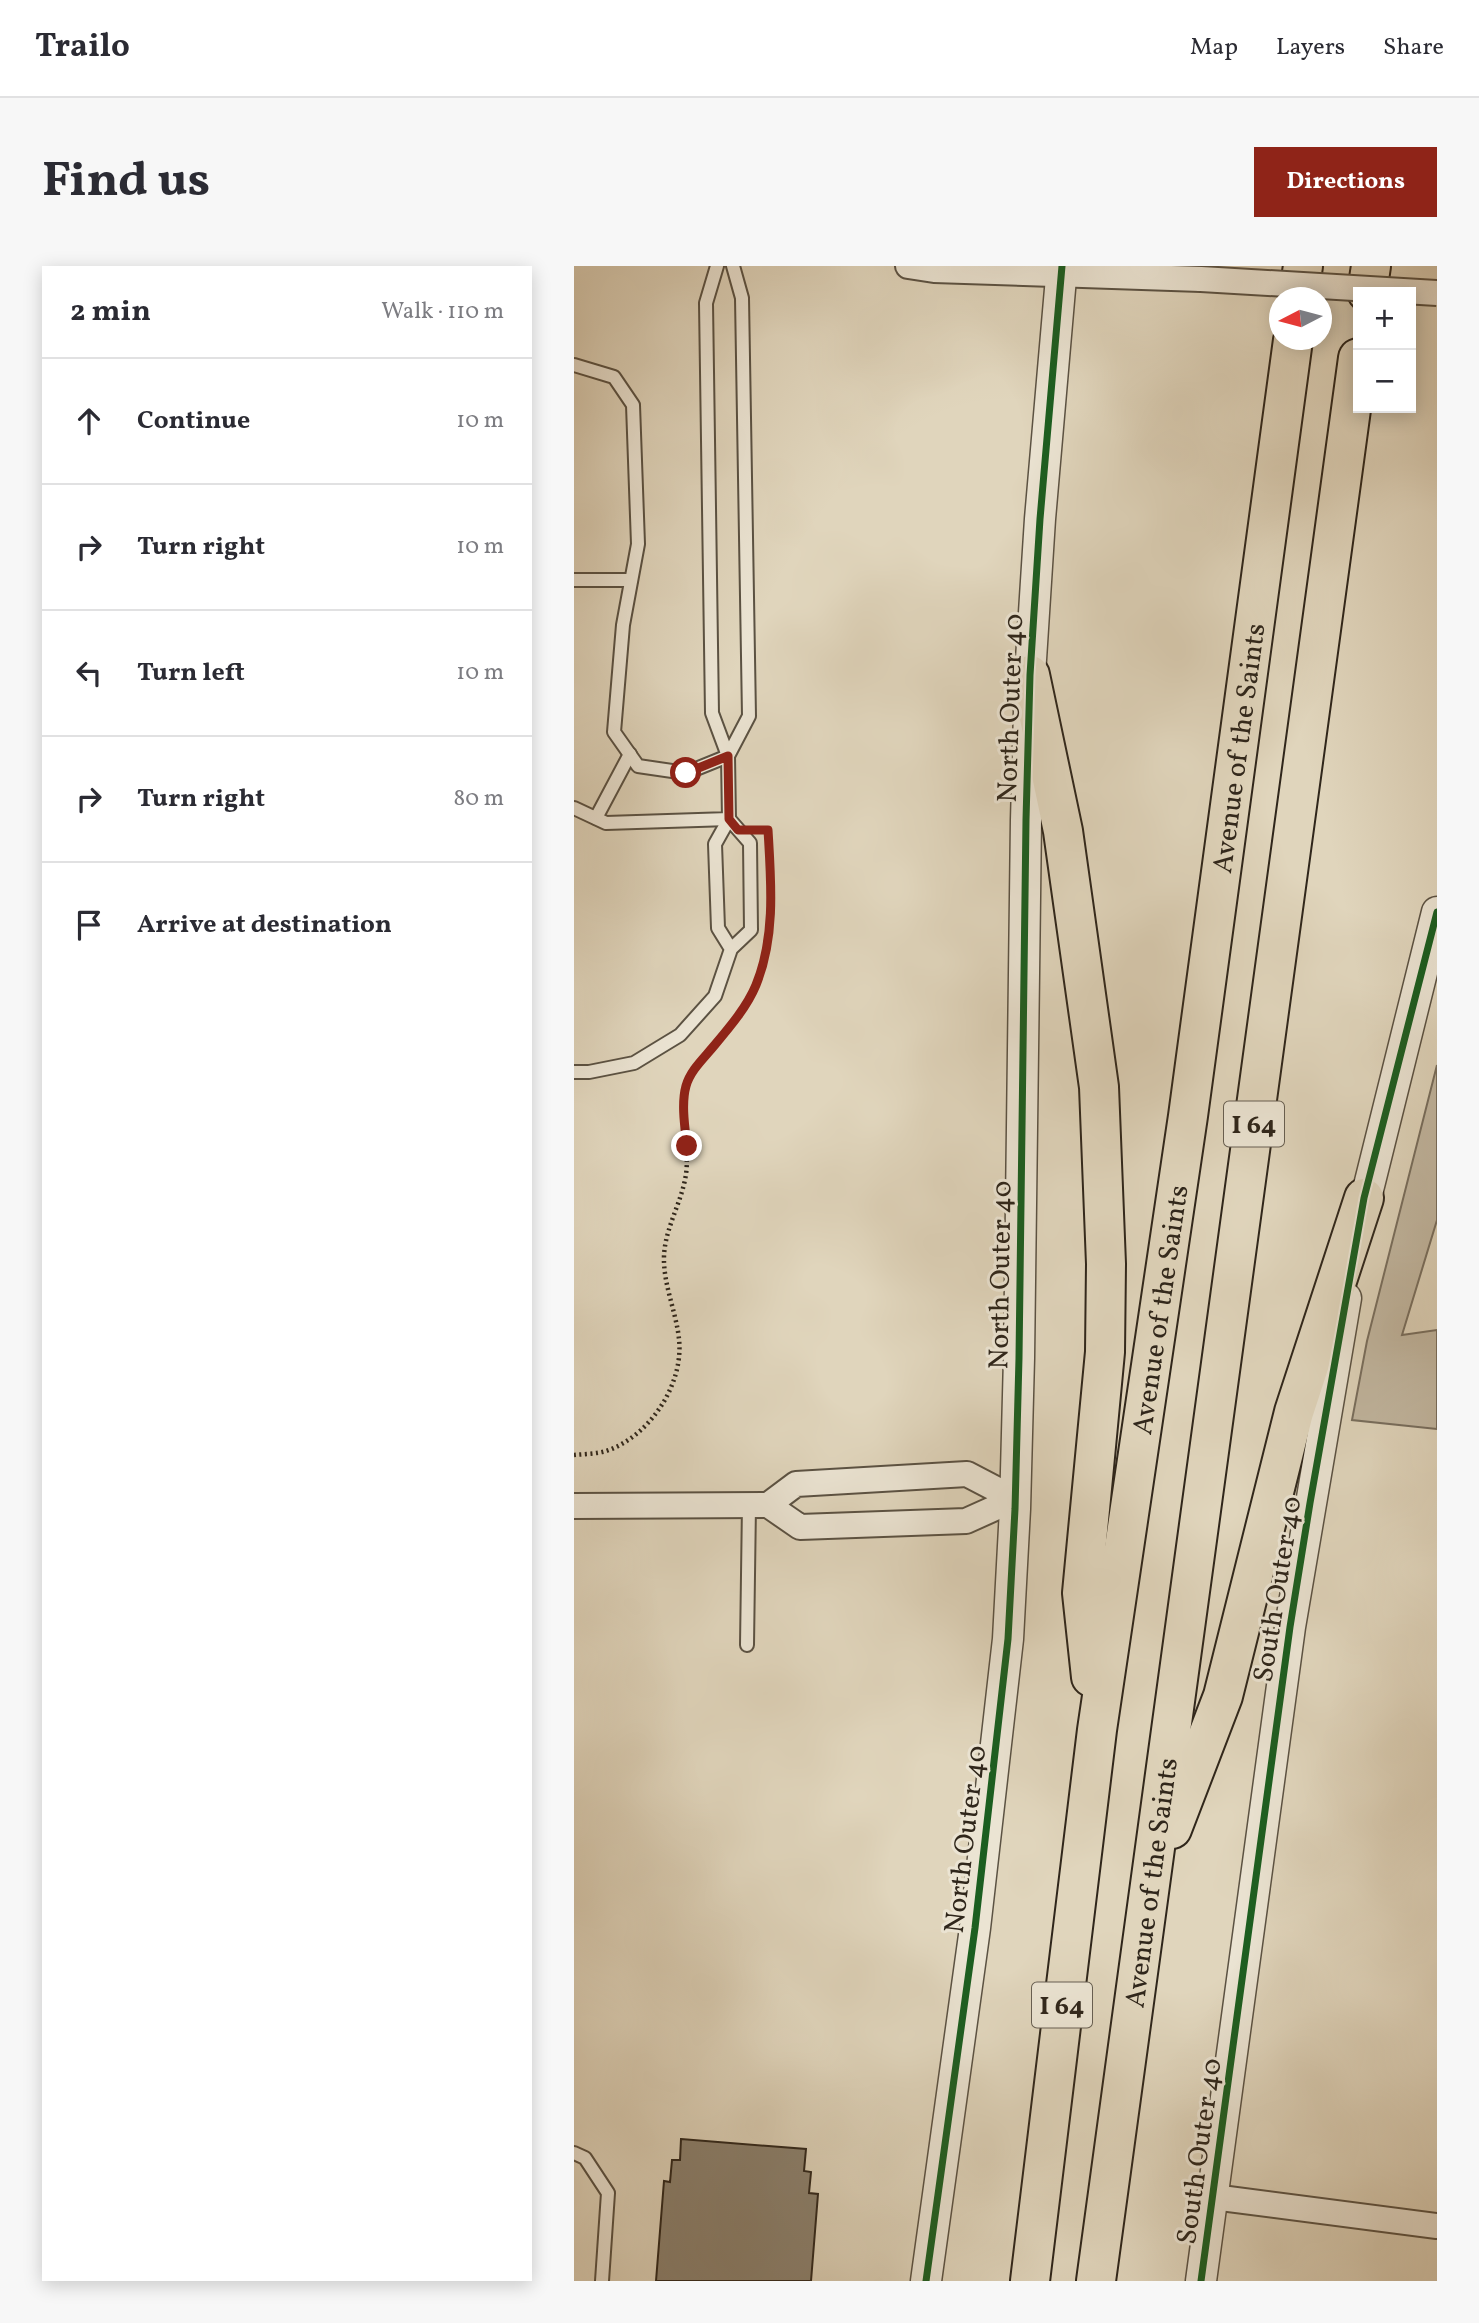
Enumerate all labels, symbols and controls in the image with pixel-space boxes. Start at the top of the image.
text: Trailo [35,25,130,71]
text: Map [1190,31,1238,65]
text: Layers [1276,31,1345,65]
text: Share [1383,31,1444,65]
button: Directions [1254,147,1437,217]
text: Find us [42,148,210,217]
north arrow [1269,287,1332,350]
map controls [1353,287,1416,413]
button: + [1353,287,1416,350]
text: 2 min [70,291,151,333]
text: Walk · 110 m [381,296,504,328]
button: − [1353,350,1416,413]
icon: ahead [70,402,108,440]
text: Continue [137,403,250,439]
text: 10 m [456,405,504,437]
icon: right [70,528,108,566]
text: Turn right [137,529,265,565]
text: 10 m [456,531,504,563]
street label: North Outer 40 [989,613,1034,803]
street label: Avenue of the Saints [1204,621,1276,876]
icon: left [70,654,108,692]
text: Turn left [137,655,245,691]
text: 10 m [456,657,504,689]
route start [670,757,701,788]
icon: right [70,780,108,818]
text: Turn right [137,781,265,817]
text: 80 m [454,783,504,815]
icon: arrive [70,906,108,944]
text: Arrive at destination [137,907,392,943]
road number: I 64 [1224,1102,1284,1146]
route end [671,1130,702,1161]
street label: North Outer 40 [980,1180,1023,1370]
street label: Avenue of the Saints [1124,1183,1200,1437]
street label: South Outer 40 [1245,1494,1312,1685]
street label: North Outer 40 [936,1743,997,1935]
street label: Avenue of the Saints [1116,1756,1189,2010]
road number: I 64 [1032,1982,1092,2028]
street label: South Outer 40 [1168,2056,1233,2247]

